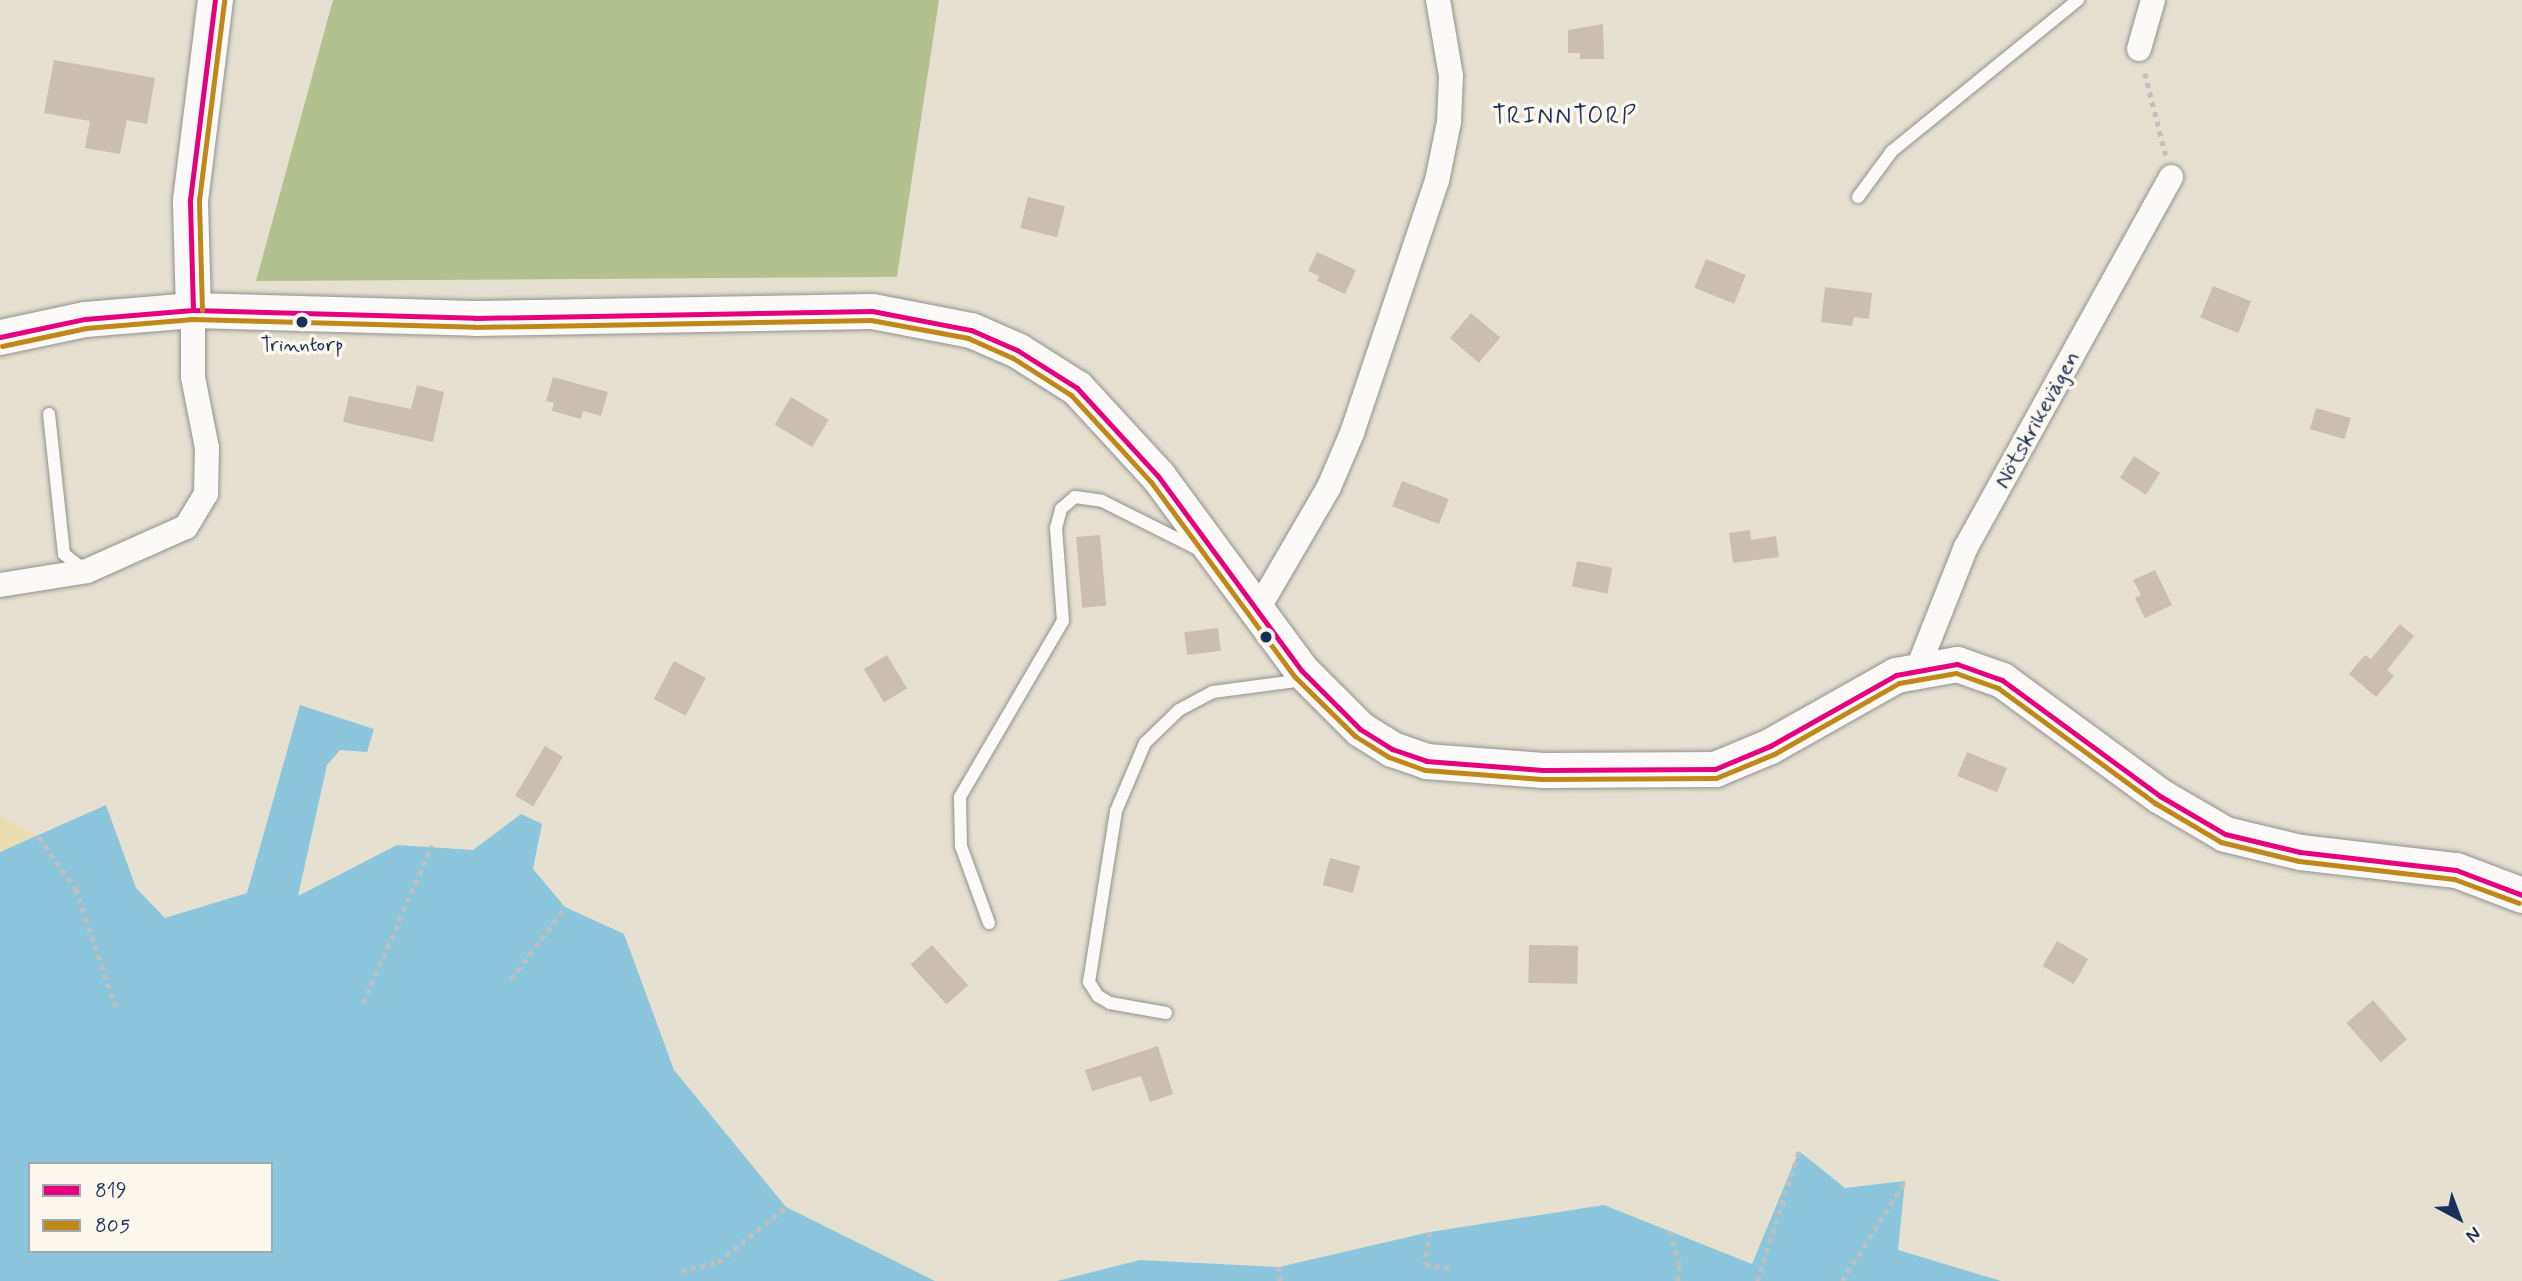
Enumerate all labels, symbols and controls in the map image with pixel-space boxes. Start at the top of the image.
district label: TRINNTORP [1490,103,1640,131]
marker: Trinntorp [295,315,309,329]
place label: Trinntorp [261,332,343,358]
street label: Nötskrikevägen [1989,346,2087,494]
unlabelled marker [1259,630,1273,644]
legend [28,1162,273,1253]
text: 819 [95,1177,127,1205]
north arrow [2424,1183,2494,1253]
text: 805 [95,1212,131,1240]
text: N [2460,1221,2486,1248]

